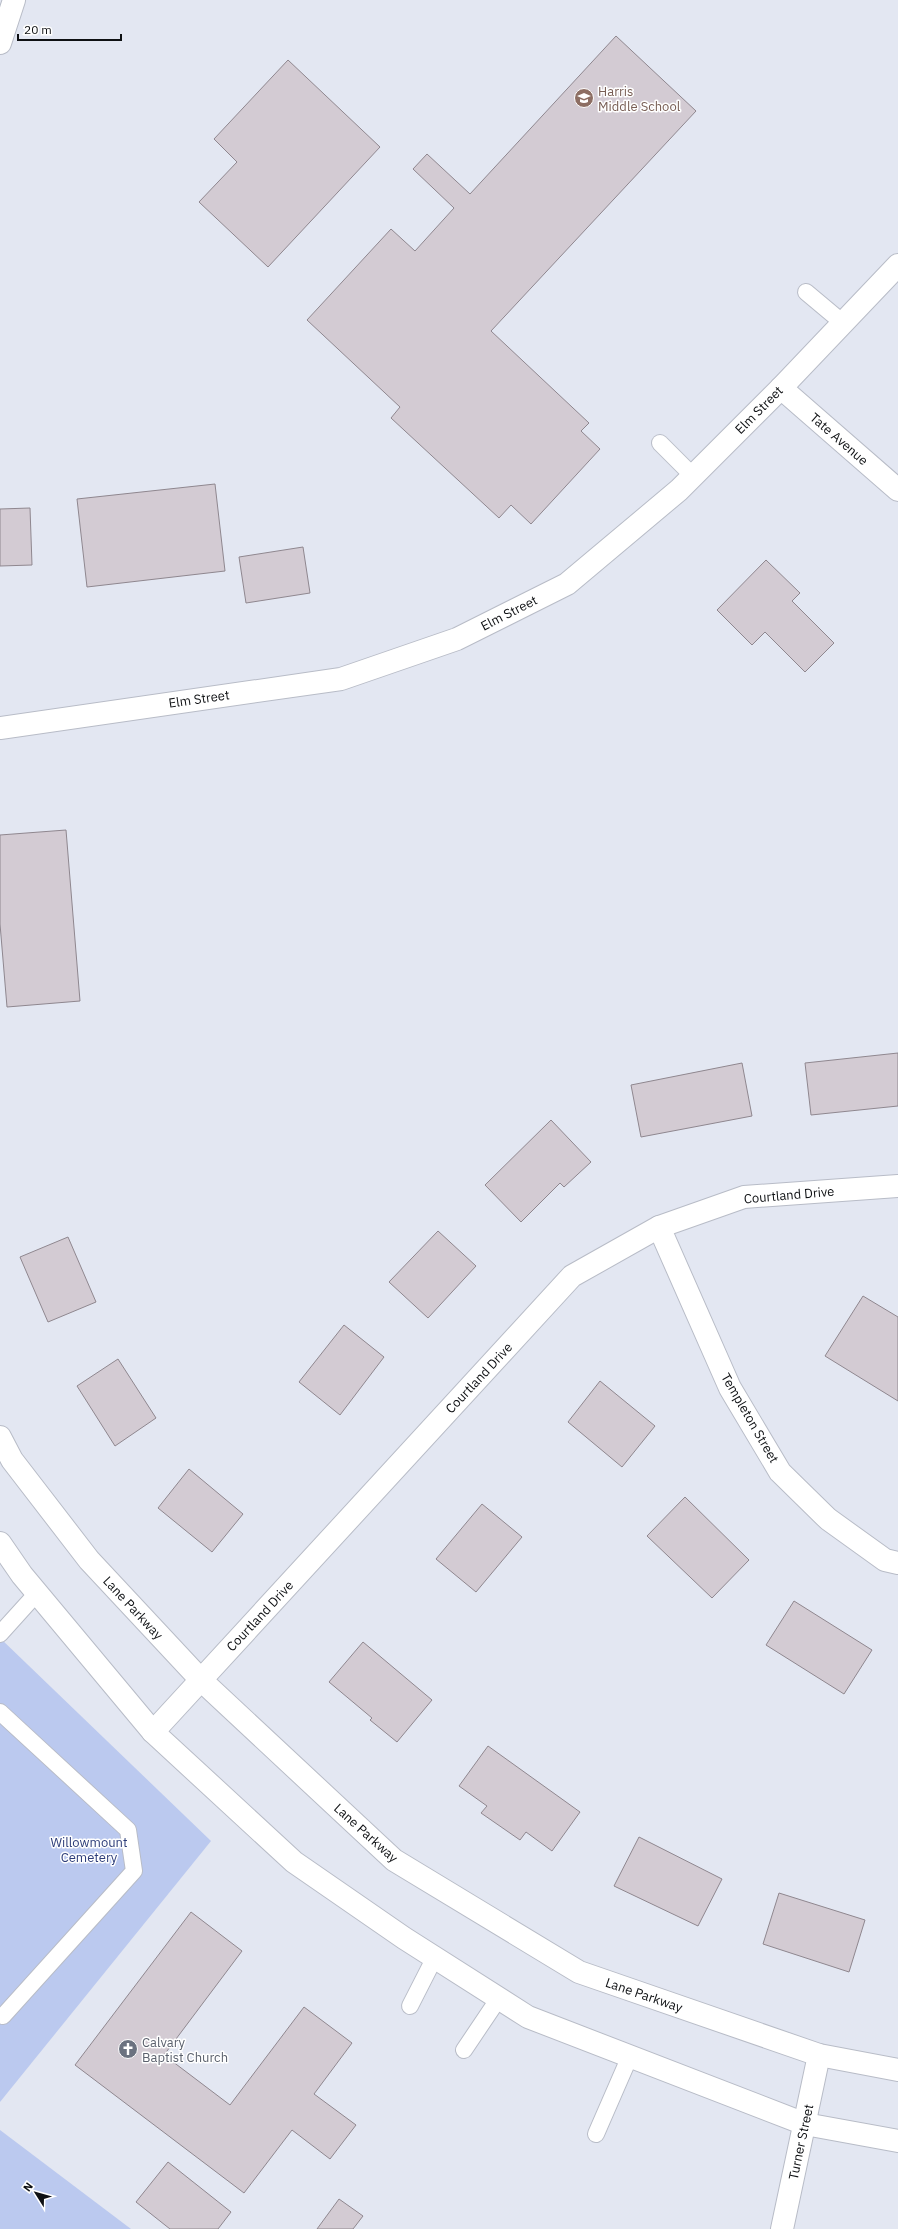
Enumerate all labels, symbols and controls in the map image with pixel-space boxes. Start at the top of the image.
scale bar [18,16,121,42]
text: 20 m [24,22,52,37]
place label: Harris Middle School [598,83,681,115]
school or university icon: Harris Middle School [573,87,595,109]
street label: Elm Street [731,382,787,438]
street label: Tate Avenue [806,409,872,469]
street label: Elm Street [478,592,540,634]
street label: Elm Street [168,686,230,712]
street label: Courtland Drive [743,1183,835,1207]
street label: Courtland Drive [442,1339,516,1417]
street label: Templeton Street [717,1370,783,1466]
street label: Lane Parkway [99,1573,167,1644]
street label: Courtland Drive [223,1577,297,1655]
street label: Lane Parkway [330,1800,402,1867]
park label: Willowmount Cemetery [51,1834,128,1866]
street label: Lane Parkway [603,1974,685,2016]
place label: Calvary Baptist Church [142,2034,228,2066]
church icon: Calvary Baptist Church [117,2038,139,2060]
street label: Turner Street [785,2103,817,2181]
north arrow [16,2173,56,2213]
text: N [20,2180,36,2194]

